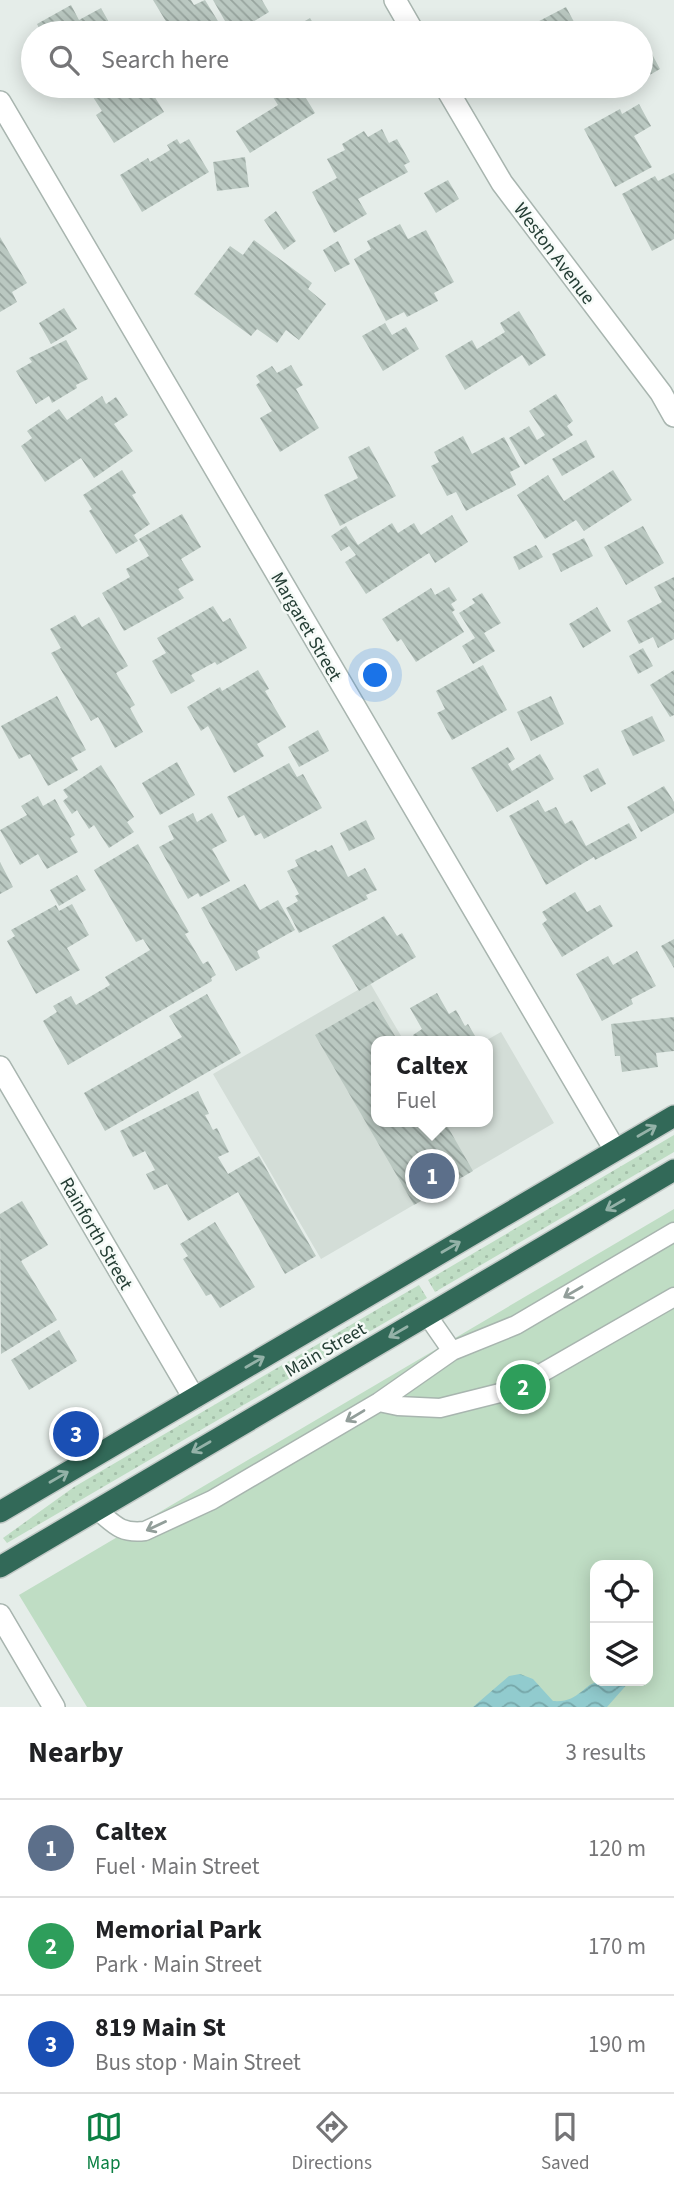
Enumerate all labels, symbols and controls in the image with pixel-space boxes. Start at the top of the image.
search box [21,21,653,98]
icon: search [45,41,83,79]
text: Search here [101,41,229,78]
street label: Weston Avenue [507,197,601,310]
street label: Margaret Street [263,567,348,687]
your location [358,658,392,692]
popup [371,1036,493,1127]
text: Caltex [396,1047,468,1084]
text: Fuel [396,1084,437,1117]
one-way arrow [637,1124,657,1138]
pin: 1 [409,1150,455,1202]
street label: Rainforth Street [53,1173,139,1295]
one-way arrow [606,1198,626,1212]
one-way arrow [441,1239,461,1253]
one-way arrow [563,1285,583,1299]
street label: Main Street [280,1316,372,1384]
one-way arrow [388,1326,408,1340]
one-way arrow [244,1355,265,1368]
pin: 2 [500,1361,546,1413]
pin: 3 [53,1408,99,1460]
one-way arrow [345,1409,365,1423]
one-way arrow [192,1441,212,1455]
one-way arrow [48,1470,68,1484]
one-way arrow [146,1519,167,1533]
map controls [590,1560,653,1686]
button: locate [590,1560,653,1623]
button: layers [590,1623,653,1686]
text: Nearby [28,1731,123,1774]
text: 3 results [566,1736,646,1769]
text: Caltex [95,1813,167,1850]
text: 1 [45,1832,57,1865]
text: 120 m [588,1832,646,1865]
text: Fuel · Main Street [95,1850,259,1883]
text: Memorial Park [95,1911,262,1948]
text: 2 [45,1930,57,1963]
text: 170 m [588,1930,646,1963]
text: Park · Main Street [95,1948,262,1981]
text: 819 Main St [95,2009,226,2046]
text: 3 [45,2028,57,2061]
text: 190 m [588,2028,646,2061]
text: Bus stop · Main Street [95,2046,301,2079]
tab: Map [85,2108,123,2177]
tab: Directions [292,2108,372,2177]
tab: Saved [541,2108,589,2177]

